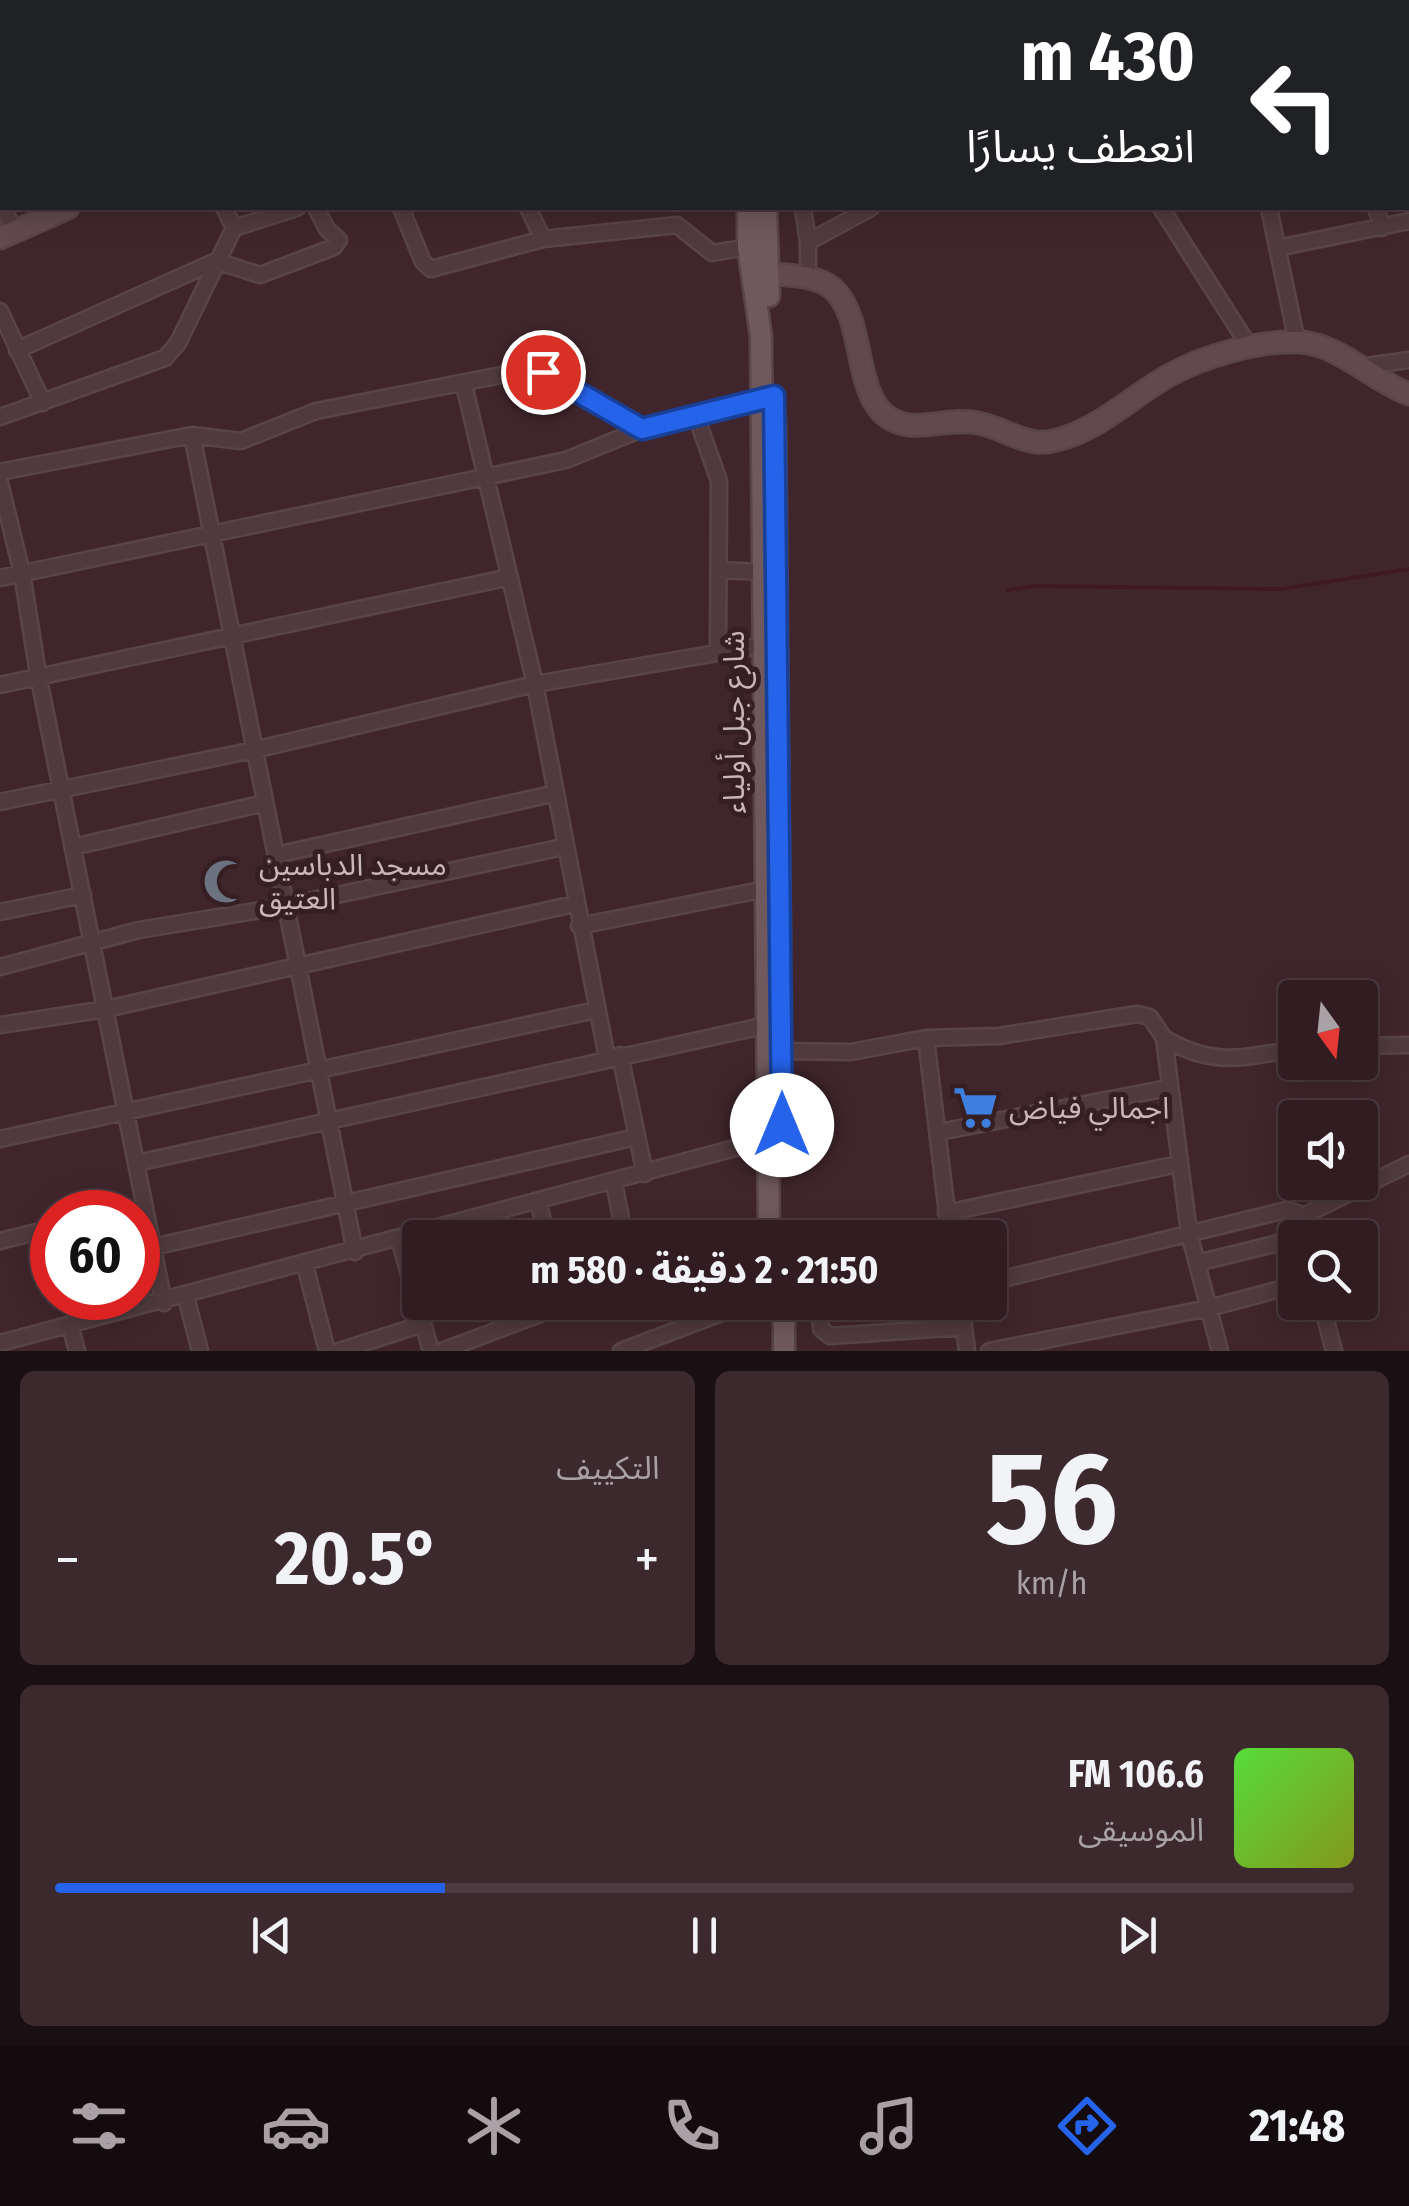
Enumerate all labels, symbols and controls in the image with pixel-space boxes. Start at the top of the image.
text: 430 m [1020,15,1195,99]
icon: left [1230,40,1360,170]
text: انعطف يسارًا [966,120,1195,174]
pin [501,330,586,415]
icon: arrive [516,345,571,400]
street label: شارع جبل أولياء [715,631,756,813]
place label: مسجد الدباسين العتيق [259,847,447,917]
mosque icon: مسجد الدباسين العتيق [202,858,250,906]
north arrow [1278,980,1378,1080]
map controls [1278,980,1378,1320]
position arrow [730,1073,834,1177]
supermarket icon: اجمالي فياض [952,1084,1000,1132]
place label: اجمالي فياض [1009,1090,1169,1131]
button: sound [1278,1100,1378,1200]
speed limit sign: 60 [30,1190,160,1320]
button: search [1278,1220,1378,1320]
text: 21:50 · 2 دقيقة · 580 m [531,1247,878,1293]
text: 56 [986,1421,1118,1577]
text: التكييف [556,1449,660,1487]
text: 20.5° [275,1514,440,1604]
text: − [55,1527,80,1593]
text: + [634,1527,660,1593]
text: km/h [1016,1564,1087,1602]
text: 106.6 FM [1068,1751,1204,1797]
text: الموسيقى [1078,1811,1204,1849]
icon: previous [244,1908,299,1963]
icon: pause [677,1908,732,1963]
icon: next [1110,1908,1165,1963]
icon: filters [64,2091,134,2161]
icon: car [261,2091,331,2161]
icon: climate [459,2091,529,2161]
icon: phone [657,2091,727,2161]
icon: music [854,2091,924,2161]
icon: directions [1052,2091,1122,2161]
text: 21:48 [1249,2099,1345,2153]

